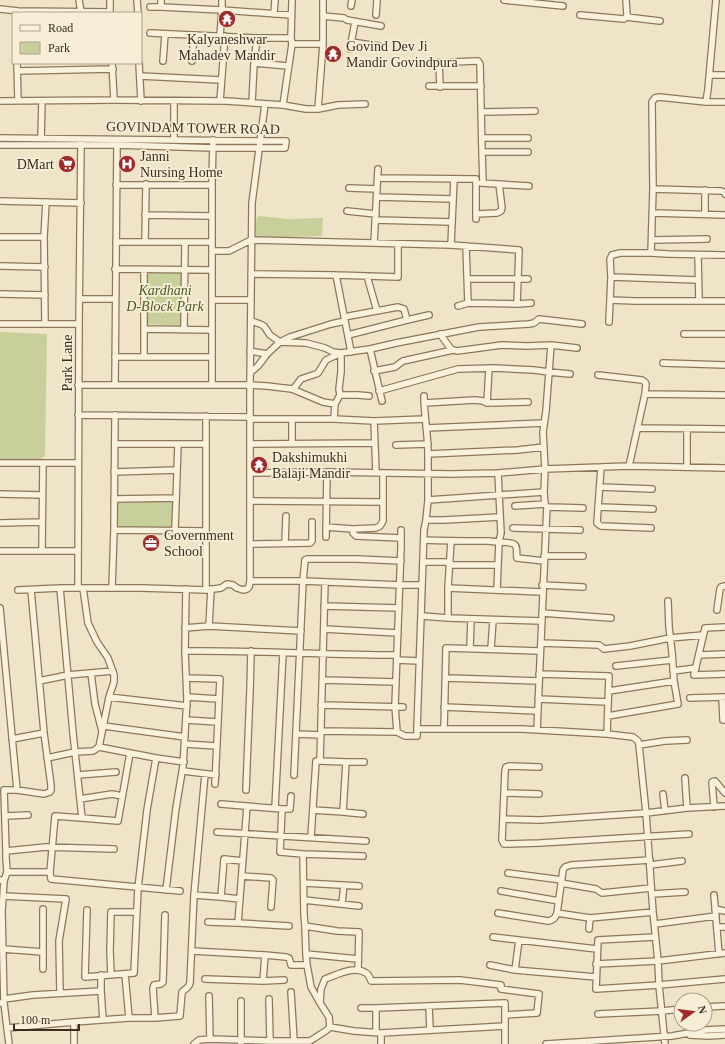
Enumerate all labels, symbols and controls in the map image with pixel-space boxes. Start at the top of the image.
temple icon: Kalyaneshwar Mahadev Mandir [217,9,237,29]
legend [12,12,142,64]
text: Road [48,21,73,35]
place label: Kalyaneshwar Mahadev Mandir [179,32,276,63]
place label: Govind Dev Ji Mandir Govindpura [346,39,458,70]
text: Park [48,41,70,55]
temple icon: Govind Dev Ji Mandir Govindpura [323,44,343,64]
street label: GOVINDAM TOWER ROAD [106,119,280,137]
place label: Janni Nursing Home [140,149,223,180]
supermarket icon: DMart [57,154,77,174]
hospital icon: Janni Nursing Home [117,154,137,174]
place label: DMart [17,157,54,172]
park label: Kardhani D-Block Park [125,283,204,314]
street label: Park Lane [60,334,75,392]
place label: Dakshimukhi Balaji Mandir [272,450,350,481]
temple icon: Dakshimukhi Balaji Mandir [249,455,269,475]
place label: Government School [164,528,234,559]
office icon: Government School [141,533,161,553]
north arrow [673,992,713,1032]
text: N [696,1004,709,1015]
scale bar [14,1006,79,1032]
text: 100 m [20,1013,51,1027]

